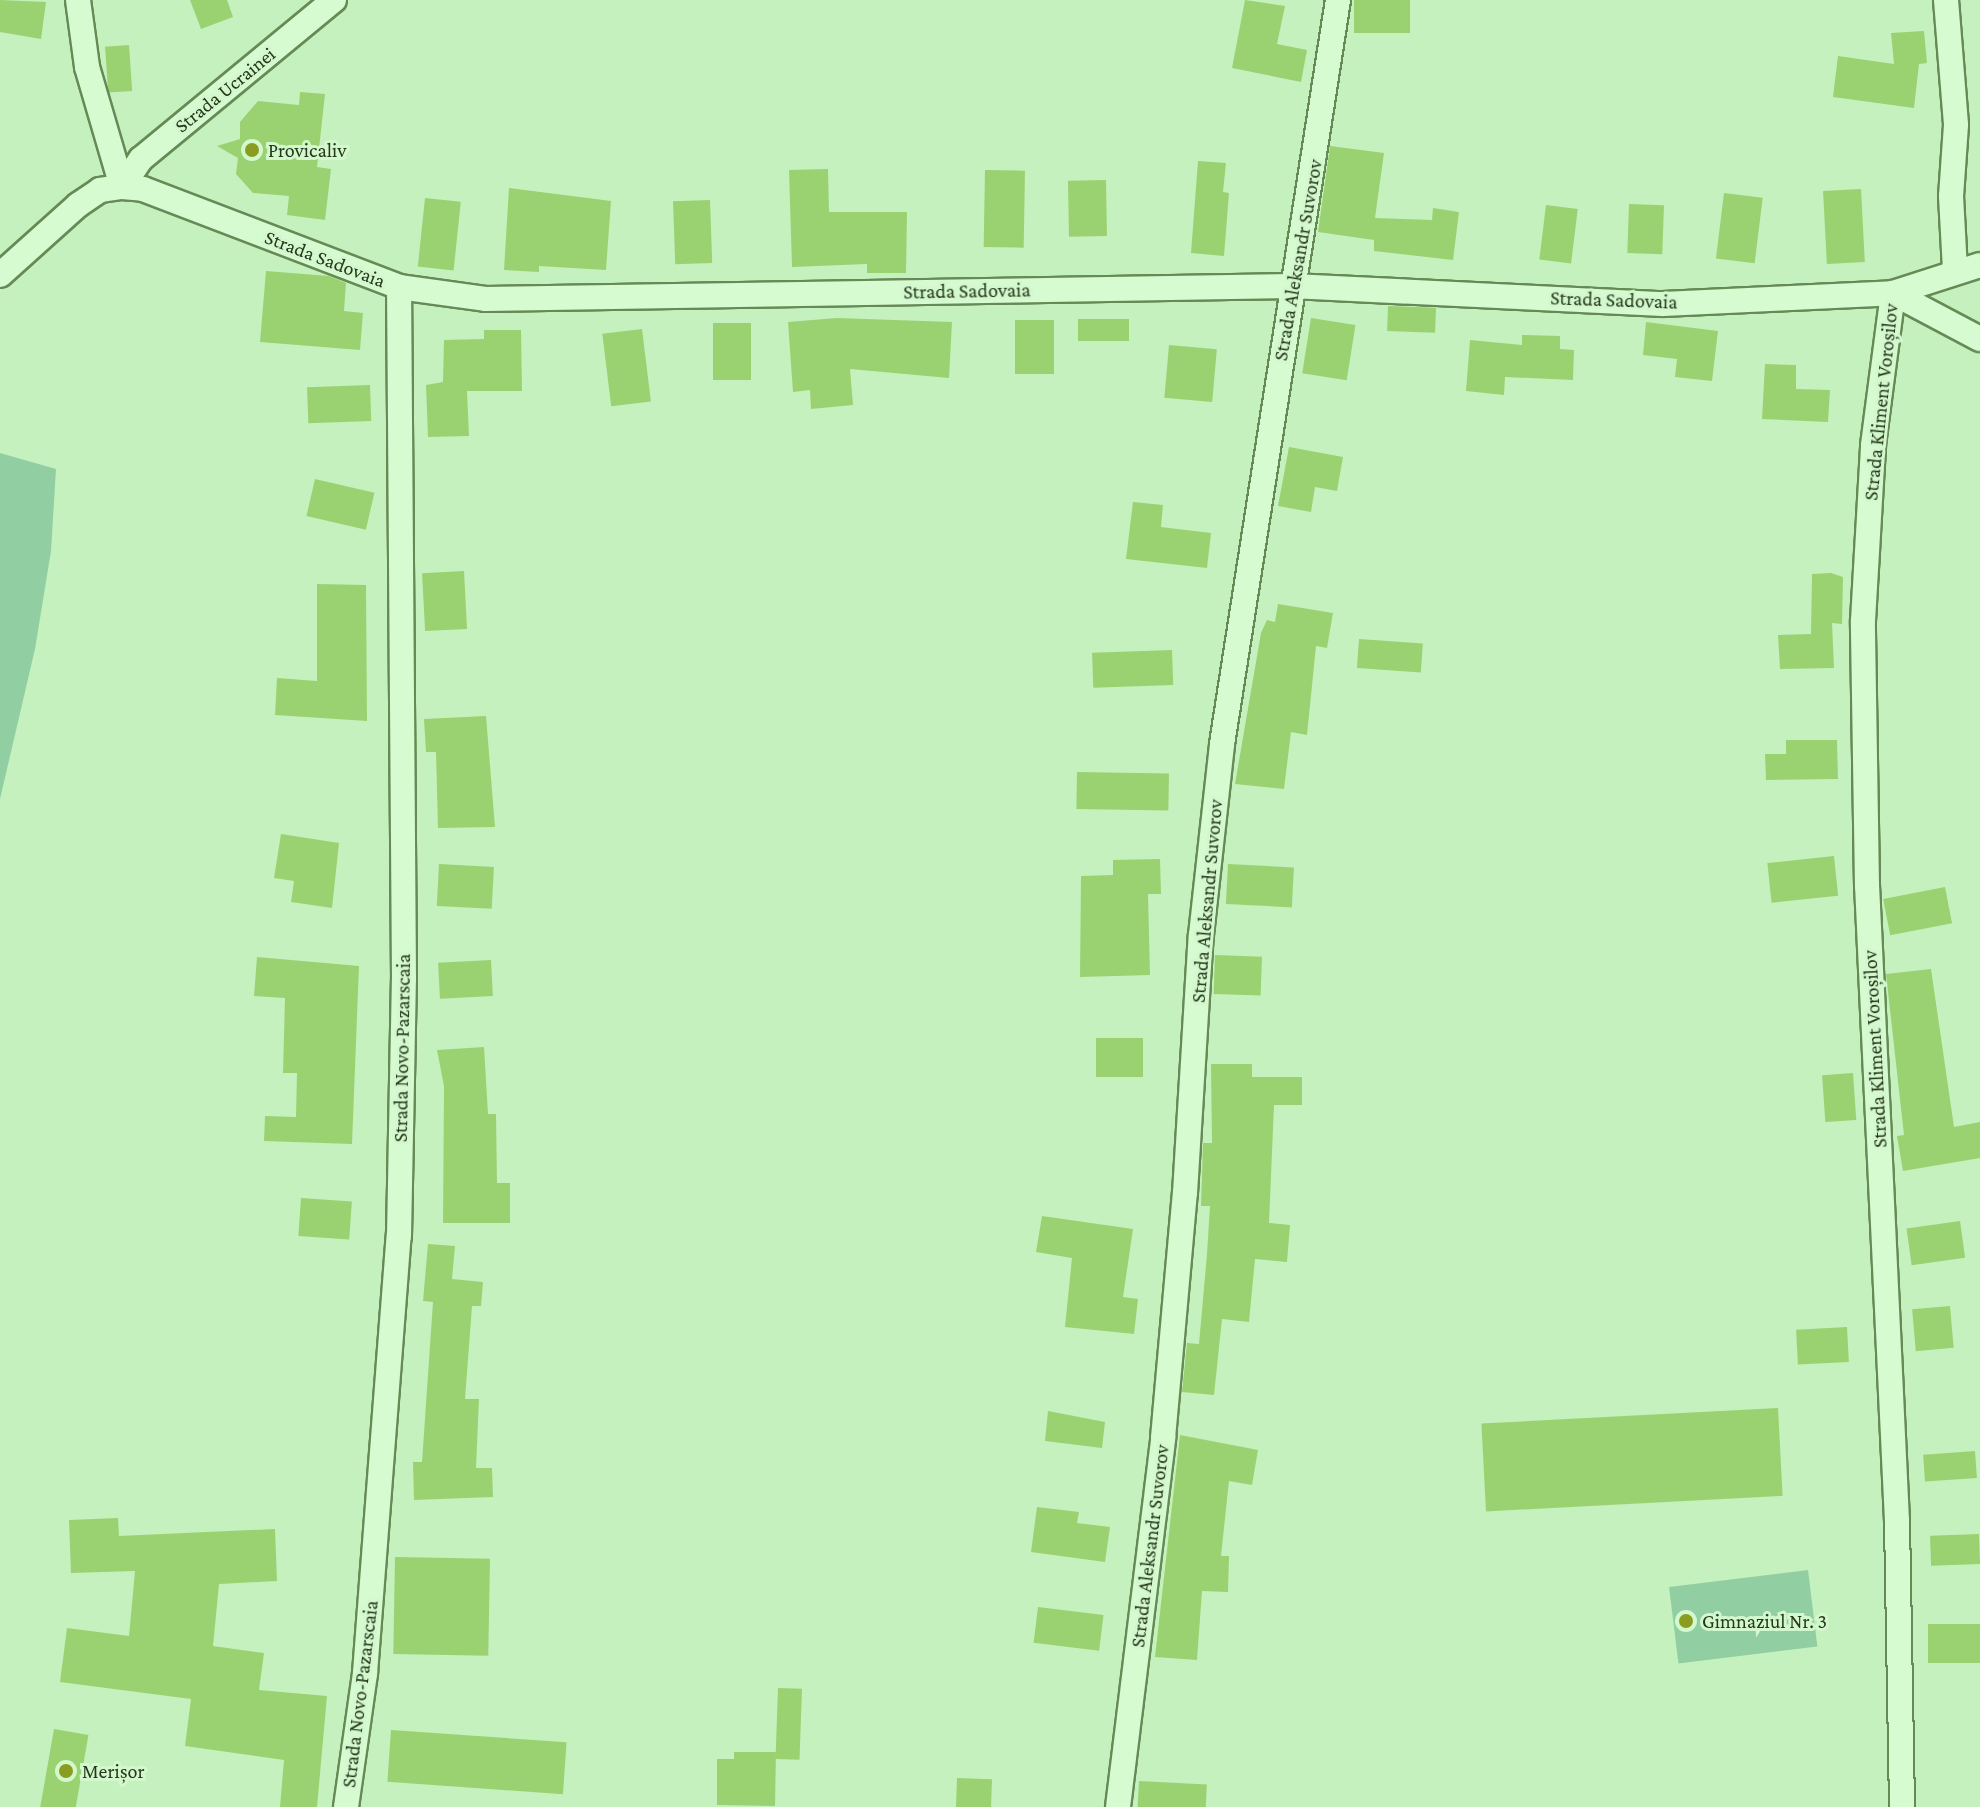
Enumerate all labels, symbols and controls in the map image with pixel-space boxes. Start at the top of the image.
street label: Strada Ucrainei [170,42,280,138]
place label: Provicaliv [268,138,346,162]
marker: Provicaliv [243,141,261,159]
street label: Strada Aleksandr Suvorov [1268,157,1328,363]
street label: Strada Sadovaia [261,225,389,293]
street label: Strada Sadovaia [903,278,1031,304]
street label: Strada Sadovaia [1550,286,1678,314]
street label: Strada Kliment Voroșilov [1859,302,1903,502]
street label: Strada Aleksandr Suvorov [1186,798,1228,1004]
street label: Strada Kliment Voroșilov [1858,950,1892,1148]
street label: Strada Novo-Pazarscaia [388,954,416,1142]
street label: Strada Aleksandr Suvorov [1126,1443,1174,1649]
street label: Strada Novo-Pazarscaia [337,1599,383,1789]
place label: Gimnaziul Nr. 3 [1702,1609,1827,1633]
marker: Gimnaziul Nr. 3 [1677,1612,1695,1630]
place label: Merișor [82,1759,145,1783]
marker: Merișor [57,1762,75,1780]

